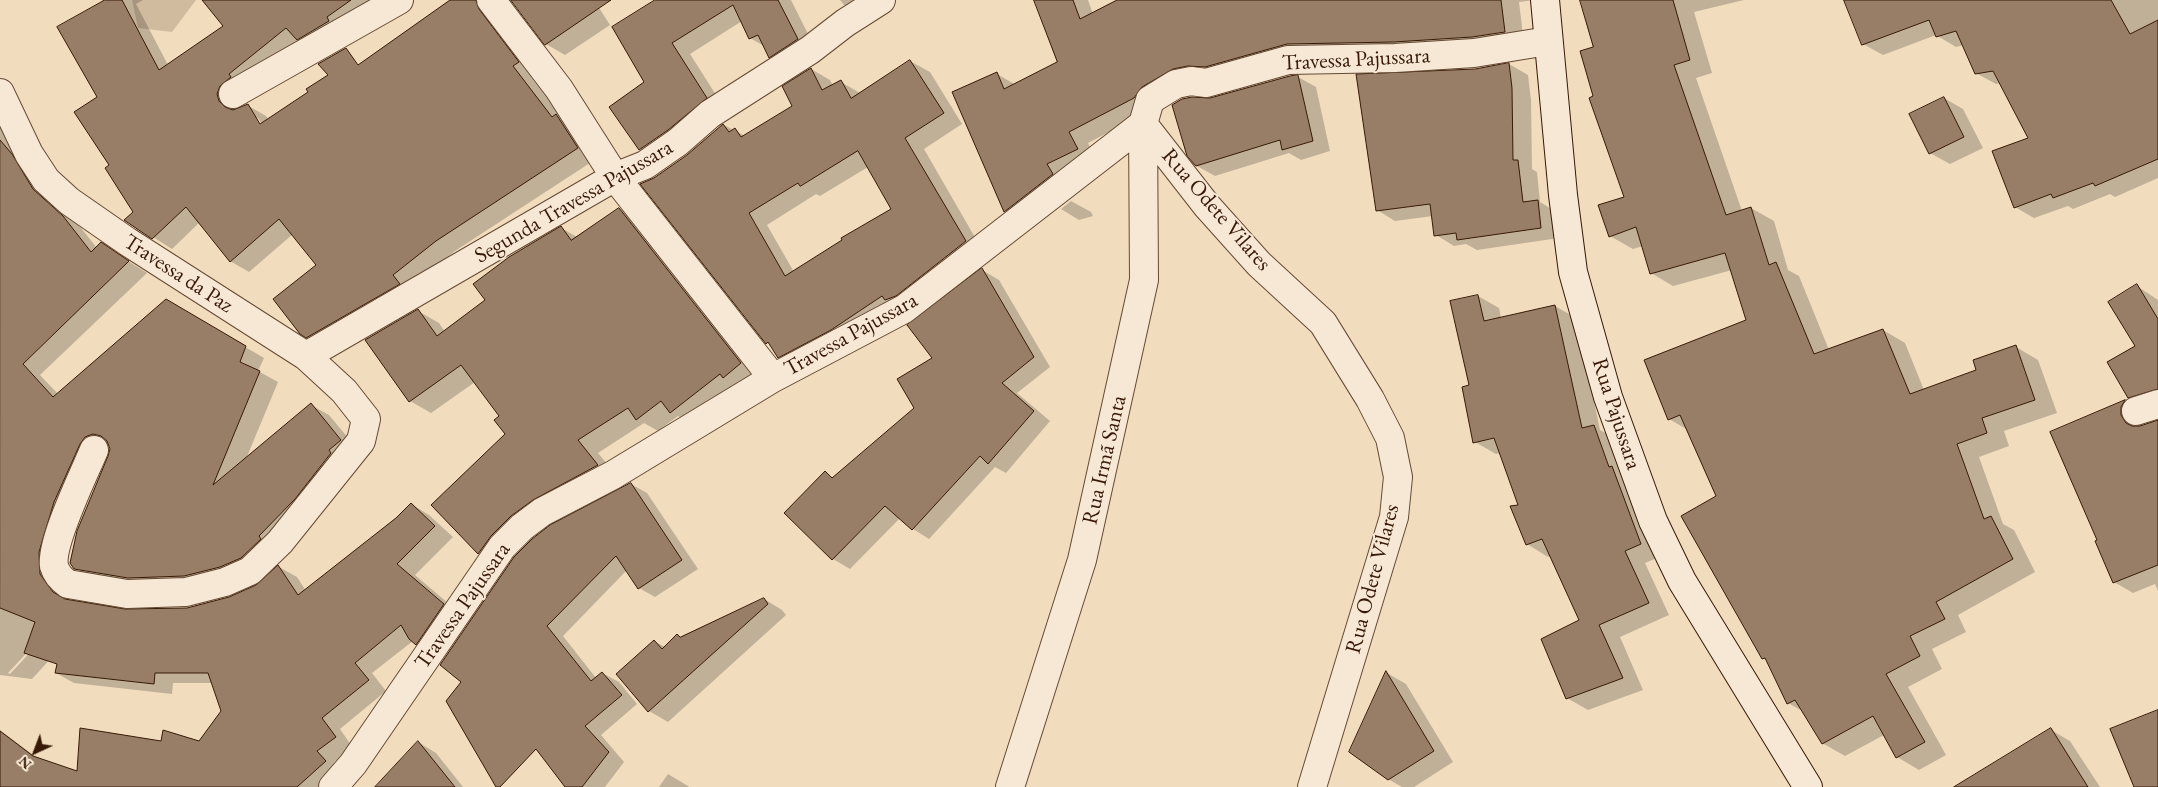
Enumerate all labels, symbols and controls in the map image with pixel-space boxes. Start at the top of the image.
street label: Travessa Pajussara [1281,43,1431,77]
street label: Segunda Travessa Pajussara [470,134,678,270]
street label: Rua Odete Vilares [1156,143,1276,277]
street label: Travessa da Paz [118,229,238,319]
street label: Travessa Pajussara [780,287,922,383]
street label: Rua Pajussara [1586,355,1646,473]
street label: Rua Irmã Santa [1077,393,1133,527]
street label: Rua Odete Vilares [1340,501,1406,657]
street label: Travessa Pajussara [410,538,516,674]
north arrow [10,727,60,777]
text: N [14,753,35,773]

